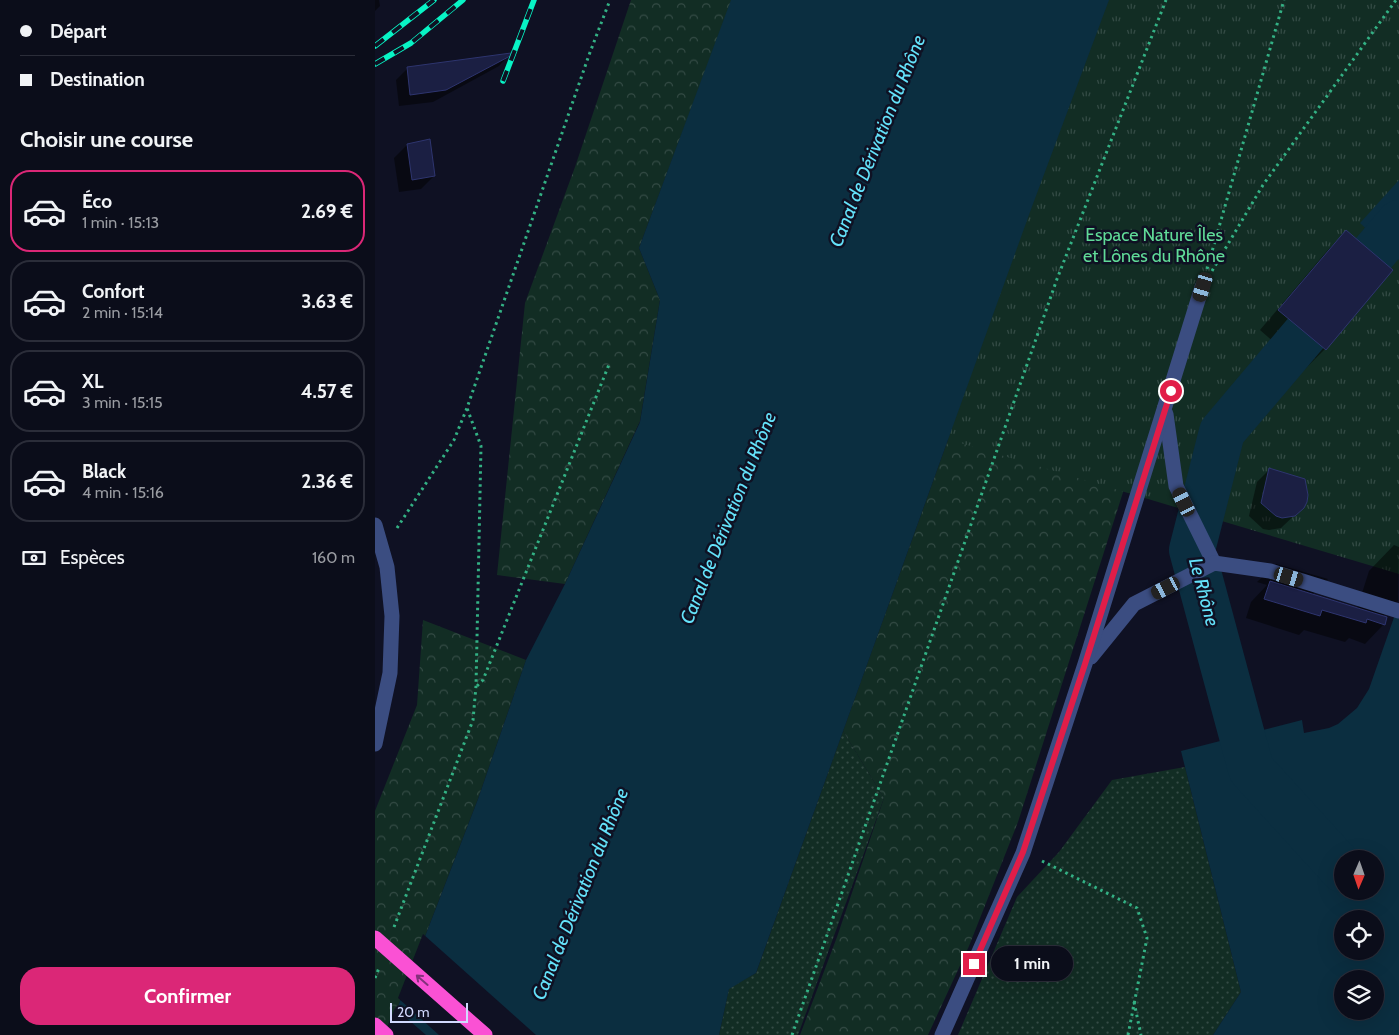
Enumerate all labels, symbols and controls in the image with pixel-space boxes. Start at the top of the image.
text: Départ [50,20,107,43]
water label: Canal de Dérivation du Rhône [824,32,930,250]
text: Destination [50,68,145,91]
text: Choisir une course [20,126,193,153]
icon: car [22,189,67,234]
text: Éco [82,190,112,213]
text: 2.69 € [301,200,353,223]
text: 1 min · 15:13 [82,213,159,232]
park label: Espace Nature Îles et Lônes du Rhône [1083,224,1225,267]
car [1191,270,1214,304]
icon: car [22,279,67,324]
text: Confort [82,280,145,303]
text: 3.63 € [301,290,353,313]
text: 2 min · 15:14 [82,303,163,322]
icon: car [22,369,67,414]
text: XL [82,370,103,393]
text: 4.57 € [301,380,353,403]
route start [1160,380,1182,402]
text: 3 min · 15:15 [82,393,163,412]
water label: Canal de Dérivation du Rhône [675,409,781,627]
icon: car [22,459,67,504]
text: Black [82,460,126,483]
text: 2.36 € [301,470,353,493]
text: 4 min · 15:16 [82,483,164,502]
car [1170,485,1197,519]
icon: cash [20,544,48,572]
text: Espèces [60,546,125,569]
text: 160 m [312,548,355,567]
water label: Le Rhône [1184,555,1224,629]
car [1272,565,1305,589]
car [1149,575,1182,601]
water label: Canal de Dérivation du Rhône [527,785,633,1003]
north arrow [1334,850,1384,900]
map controls [1334,850,1384,1020]
button: locate [1334,910,1384,960]
callout: 1 min [991,946,1074,982]
route end [963,953,985,975]
text: 1 min [1014,954,1050,973]
button: Confirmer [20,967,355,1025]
button: layers [1334,970,1384,1020]
one-way arrow [416,974,429,985]
scale bar [390,1000,467,1023]
text: 20 m [397,1003,430,1021]

